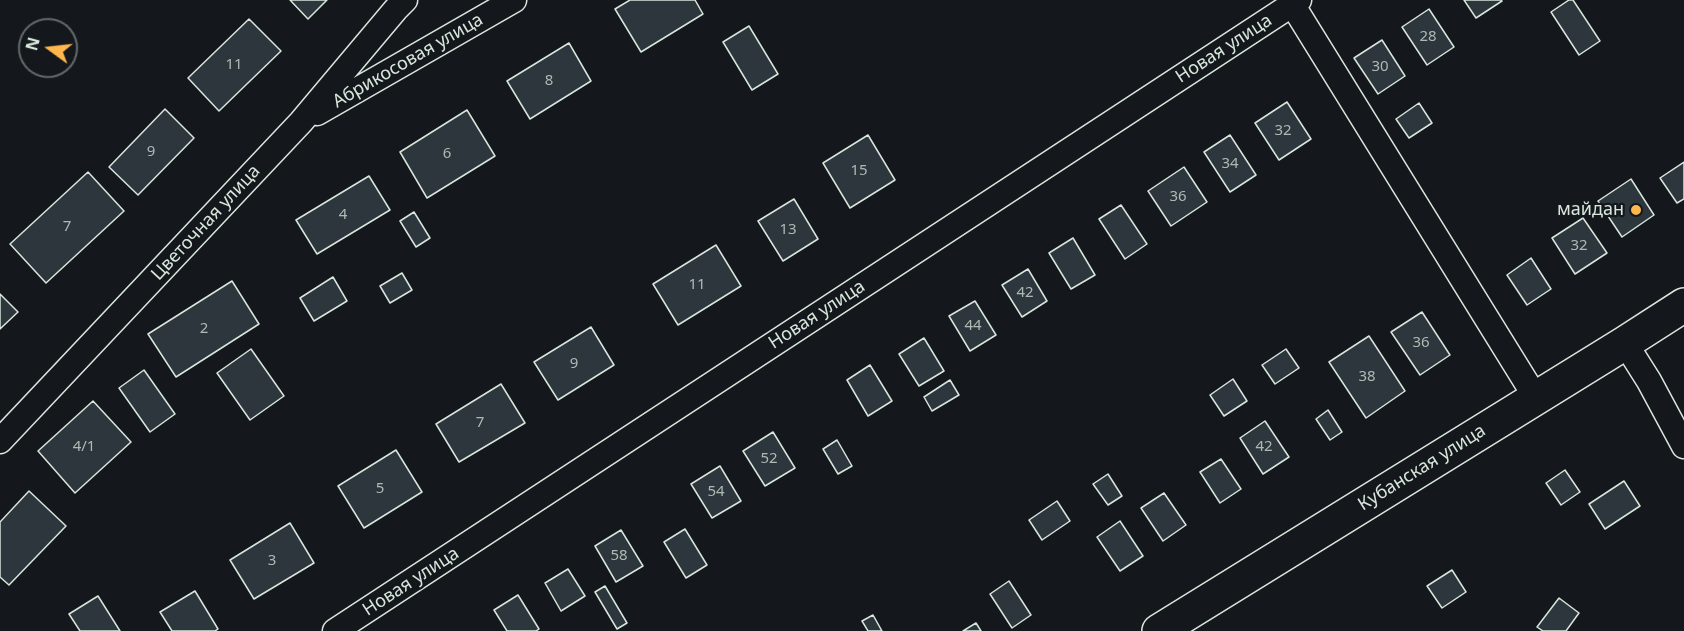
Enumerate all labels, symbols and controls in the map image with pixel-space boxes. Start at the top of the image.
street label: Абрикосовая улица [329,9,487,113]
street label: Новая улица [1172,10,1276,88]
north arrow [18,18,78,78]
house number: 28 [1419,28,1437,46]
text: N [20,35,45,53]
house number: 11 [225,56,243,74]
house number: 30 [1371,58,1389,76]
house number: 8 [545,72,553,90]
house number: 32 [1274,122,1292,140]
house number: 9 [147,143,155,161]
house number: 6 [443,145,451,163]
house number: 34 [1221,155,1239,173]
street label: Цветочная улица [147,161,265,285]
house number: 15 [850,162,868,180]
house number: 36 [1169,188,1187,206]
place label: майдан [1557,199,1624,221]
marker: майдан [1629,203,1643,217]
house number: 4 [339,206,347,224]
house number: 7 [63,218,71,236]
house number: 13 [779,221,797,239]
house number: 32 [1570,237,1588,255]
house number: 11 [688,276,706,294]
street label: Новая улица [765,276,869,354]
house number: 42 [1016,284,1034,302]
house number: 44 [964,317,982,335]
house number: 2 [200,320,208,338]
house number: 36 [1412,334,1430,352]
house number: 9 [570,355,578,373]
house number: 38 [1358,368,1376,386]
house number: 7 [476,414,484,432]
street label: Кубанская улица [1354,420,1490,516]
house number: 4/1 [73,438,95,456]
house number: 42 [1255,438,1273,456]
house number: 52 [760,450,778,468]
house number: 5 [376,480,384,498]
house number: 54 [707,483,725,501]
street label: Новая улица [359,543,463,621]
house number: 58 [610,547,628,565]
house number: 3 [268,552,276,570]

